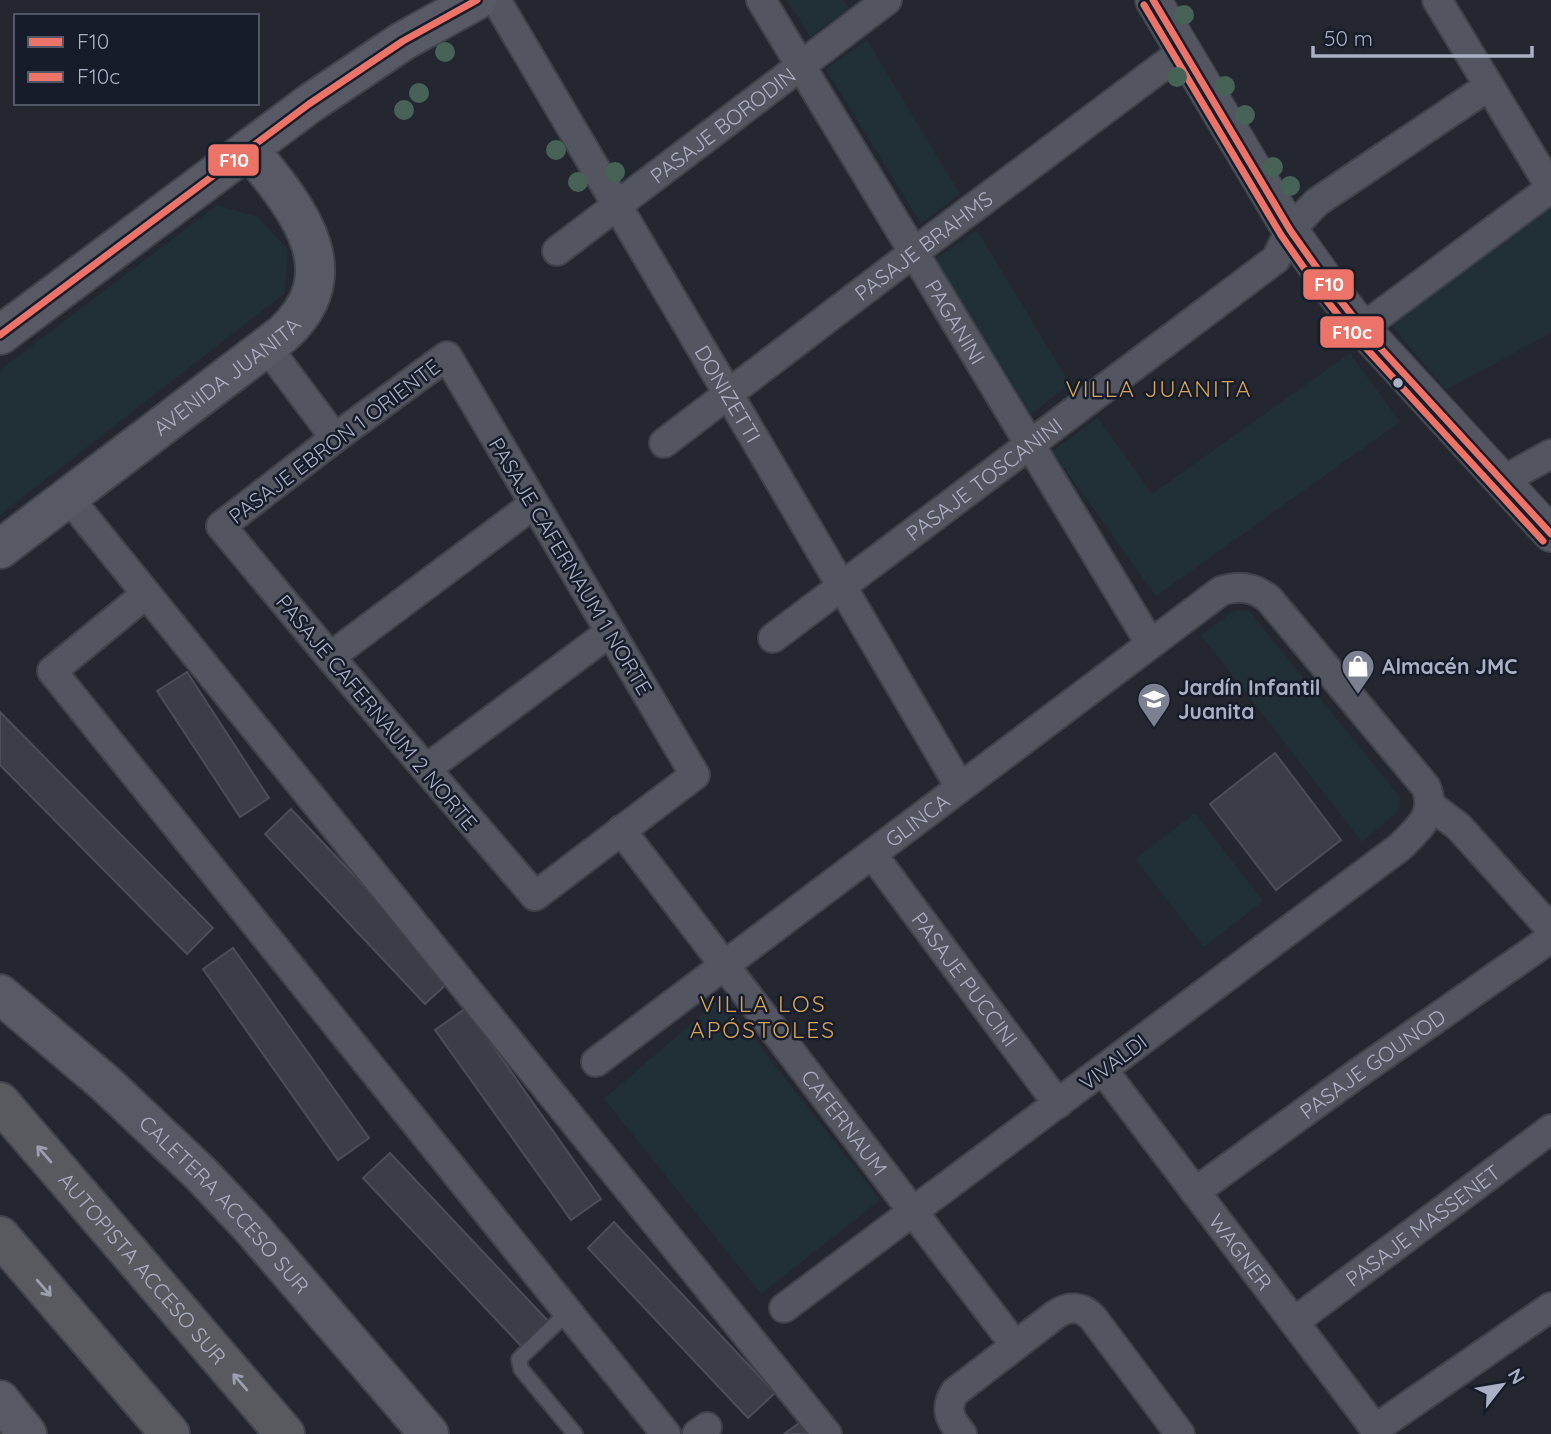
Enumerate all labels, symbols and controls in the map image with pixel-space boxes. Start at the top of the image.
legend [14,14,259,105]
scale bar [1313,14,1532,58]
text: 50 m [1324,25,1373,51]
text: F10 [77,28,109,54]
street label: PASAJE BORODIN [645,62,800,189]
text: F10c [77,63,120,89]
line badge: F10 [207,143,260,177]
text: F10 [219,148,249,172]
street label: PASAJE BRAHMS [849,185,997,306]
line badge: F10 [1302,268,1355,301]
text: F10 [1314,272,1344,296]
street label: PAGANINI [920,275,991,369]
street label: AVENIDA JUANITA [148,312,306,441]
line badge: F10c [1319,315,1385,349]
text: F10c [1332,320,1372,344]
street label: DONIZETTI [689,340,767,447]
street label: PASAJE EBRON 1 ORIENTE [223,353,445,529]
district label: VILLA JUANITA [1065,374,1253,403]
unlabelled marker [1391,376,1405,390]
street label: PASAJE TOSCANINI [901,412,1067,546]
street label: PASAJE CAFERNAUM 1 NORTE [484,433,658,699]
street label: PASAJE CAFERNAUM 2 NORTE [271,589,483,835]
shop icon: Almacén JMC [1339,647,1377,696]
place label: Almacén JMC [1382,653,1517,679]
place label: Jardín Infantil Juanita [1178,674,1320,724]
school or university icon: Jardín Infantil Juanita [1135,680,1173,729]
street label: GLINCA [880,788,954,853]
street label: PASAJE PUCCINI [907,907,1024,1052]
district label: VILLA LOS APÓSTOLES [690,989,836,1044]
street label: PASAJE GOUNOD [1295,1003,1450,1124]
street label: VIVALDI [1074,1028,1152,1096]
street label: CAFERNAUM [796,1064,893,1180]
street label: CALETERA ACCESO SUR [134,1110,315,1299]
one-way arrow [36,1145,52,1163]
street label: PASAJE MASSENET [1340,1159,1505,1292]
street label: AUTOPISTA ACCESO SUR [53,1167,232,1369]
street label: WAGNER [1203,1208,1278,1295]
one-way arrow [36,1279,52,1297]
north arrow [1467,1350,1537,1420]
text: N [1503,1364,1530,1388]
one-way arrow [232,1373,248,1391]

